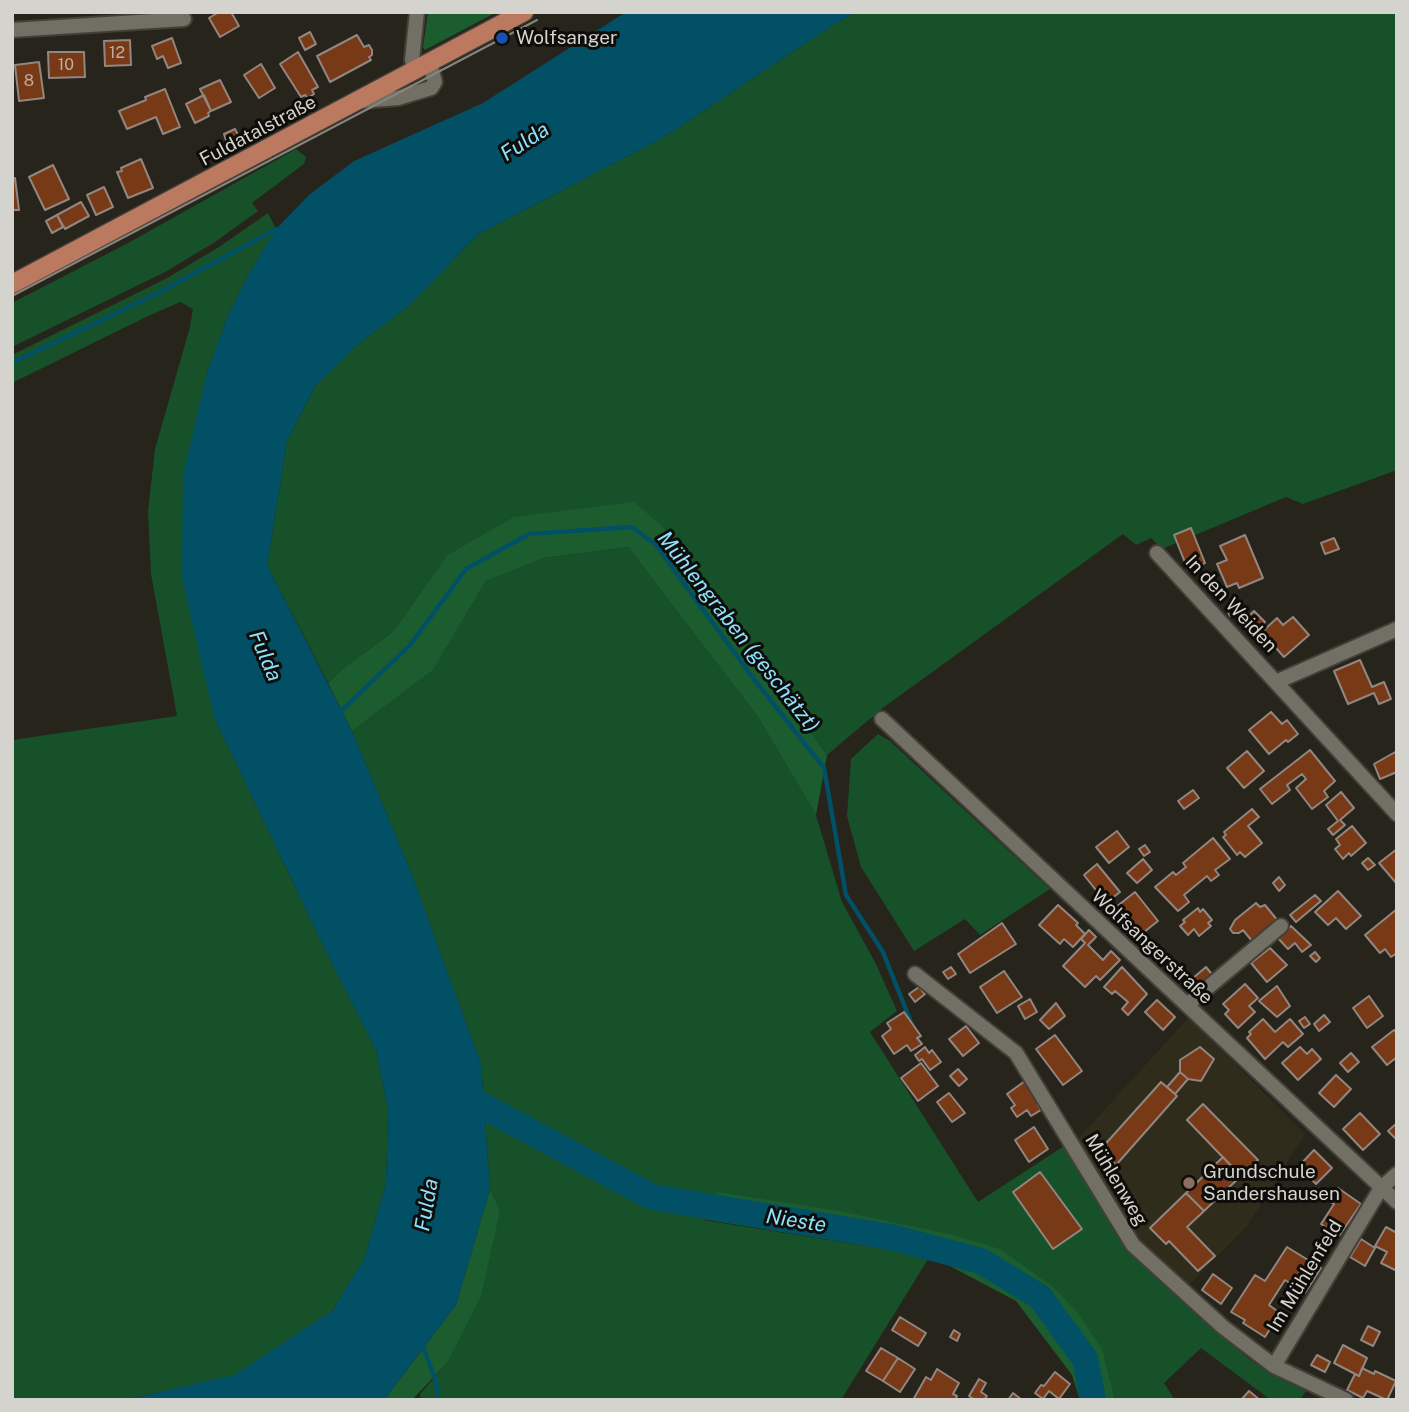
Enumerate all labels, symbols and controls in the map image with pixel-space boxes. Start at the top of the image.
place label: Wolfsanger [516,27,618,49]
marker: Wolfsanger [494,30,510,46]
house number: 12 [109,43,125,63]
house number: 10 [58,55,74,75]
house number: 8 [24,71,34,91]
street label: Fuldatalstraße [196,91,320,171]
water label: Fulda [496,117,554,167]
water label: Mühlengraben (geschätzt) [652,527,824,737]
street label: In den Weiden [1180,551,1282,657]
water label: Fulda [243,627,287,685]
street label: Wolfsangerstraße [1087,885,1217,1009]
street label: Mühlenweg [1080,1130,1152,1230]
place label: Grundschule Sandershausen [1203,1161,1340,1205]
marker: Grundschule Sandershausen [1181,1175,1197,1191]
water label: Fulda [410,1177,444,1233]
water label: Nieste [764,1204,828,1238]
street label: Im Mühlenfeld [1263,1216,1347,1336]

